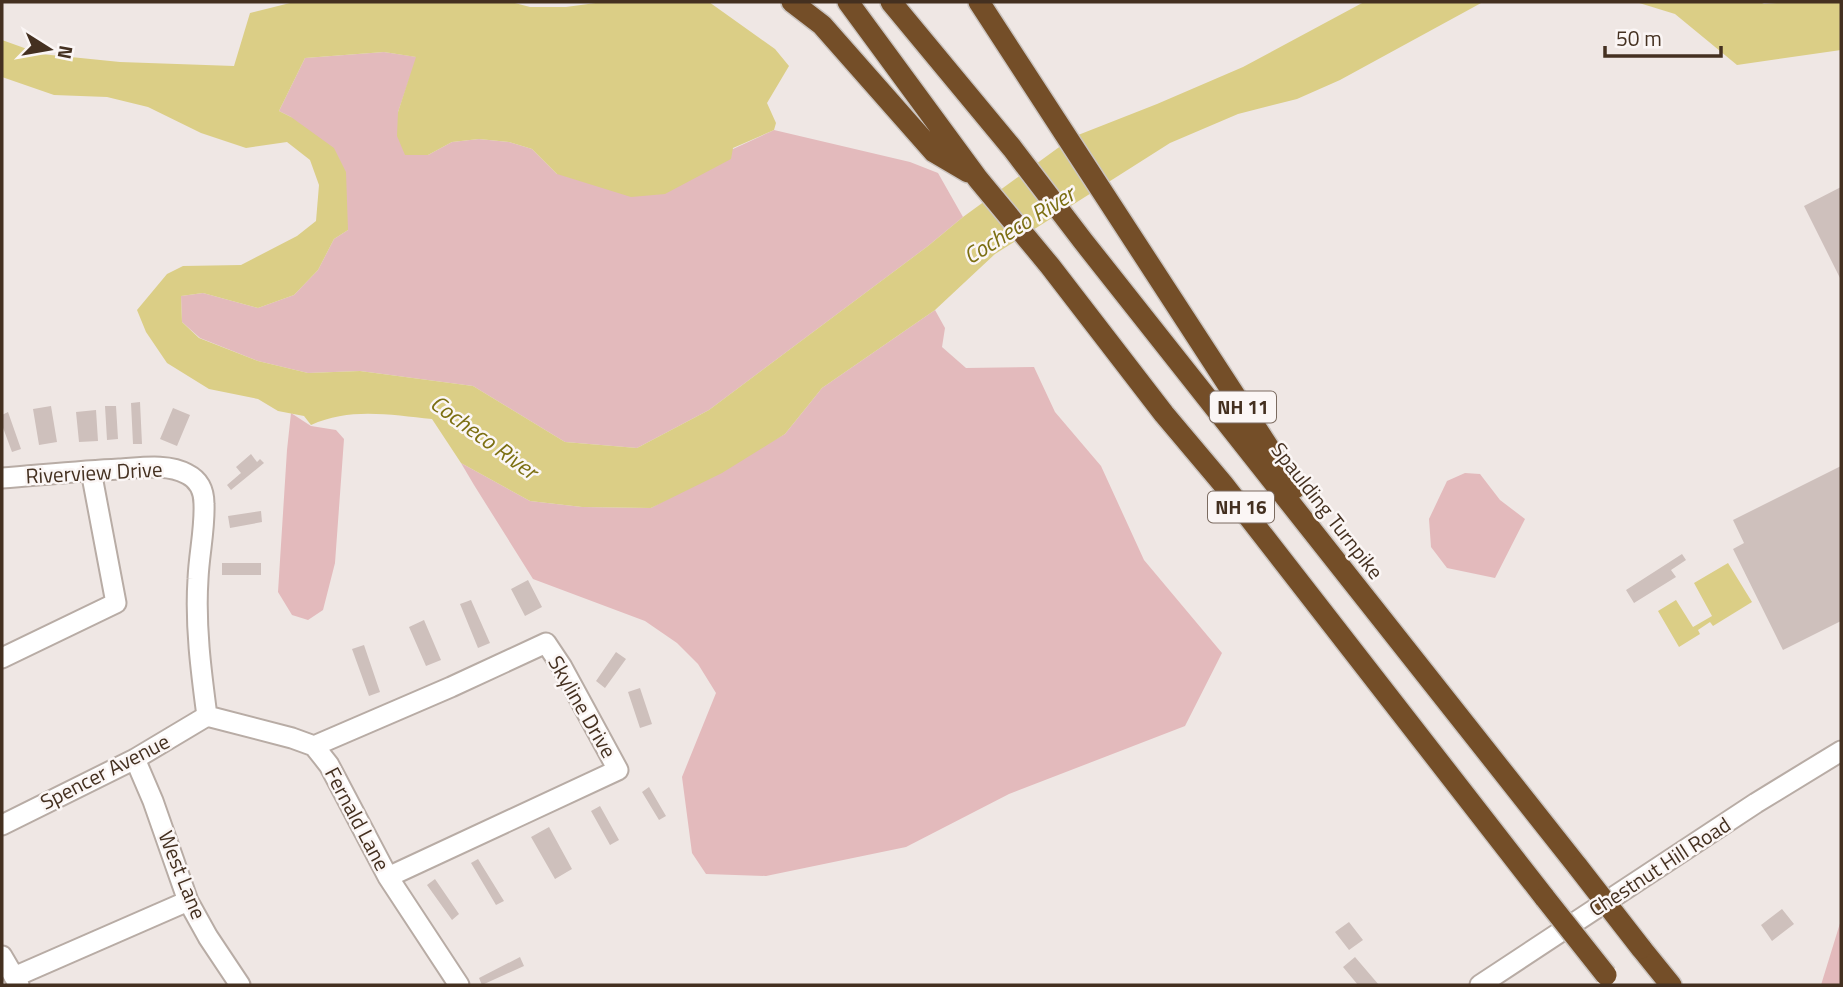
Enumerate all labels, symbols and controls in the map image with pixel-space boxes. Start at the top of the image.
north arrow [14,14,84,84]
scale bar [1605,14,1720,58]
text: 50 m [1616,22,1662,54]
text: N [51,43,82,62]
water label: Cocheco River [956,175,1084,273]
water label: Cocheco River [423,386,548,489]
road number: NH 11 [1210,392,1276,422]
street label: Spaulding Turnpike [1264,435,1392,586]
street label: Riverview Drive [25,452,163,492]
road number: NH 16 [1208,492,1274,522]
street label: Skyline Drive [541,649,625,764]
street label: Spencer Avenue [34,725,175,817]
street label: Fernald Lane [317,761,399,876]
street label: Chestnut Hill Road [1582,808,1737,924]
street label: West Lane [151,826,215,924]

